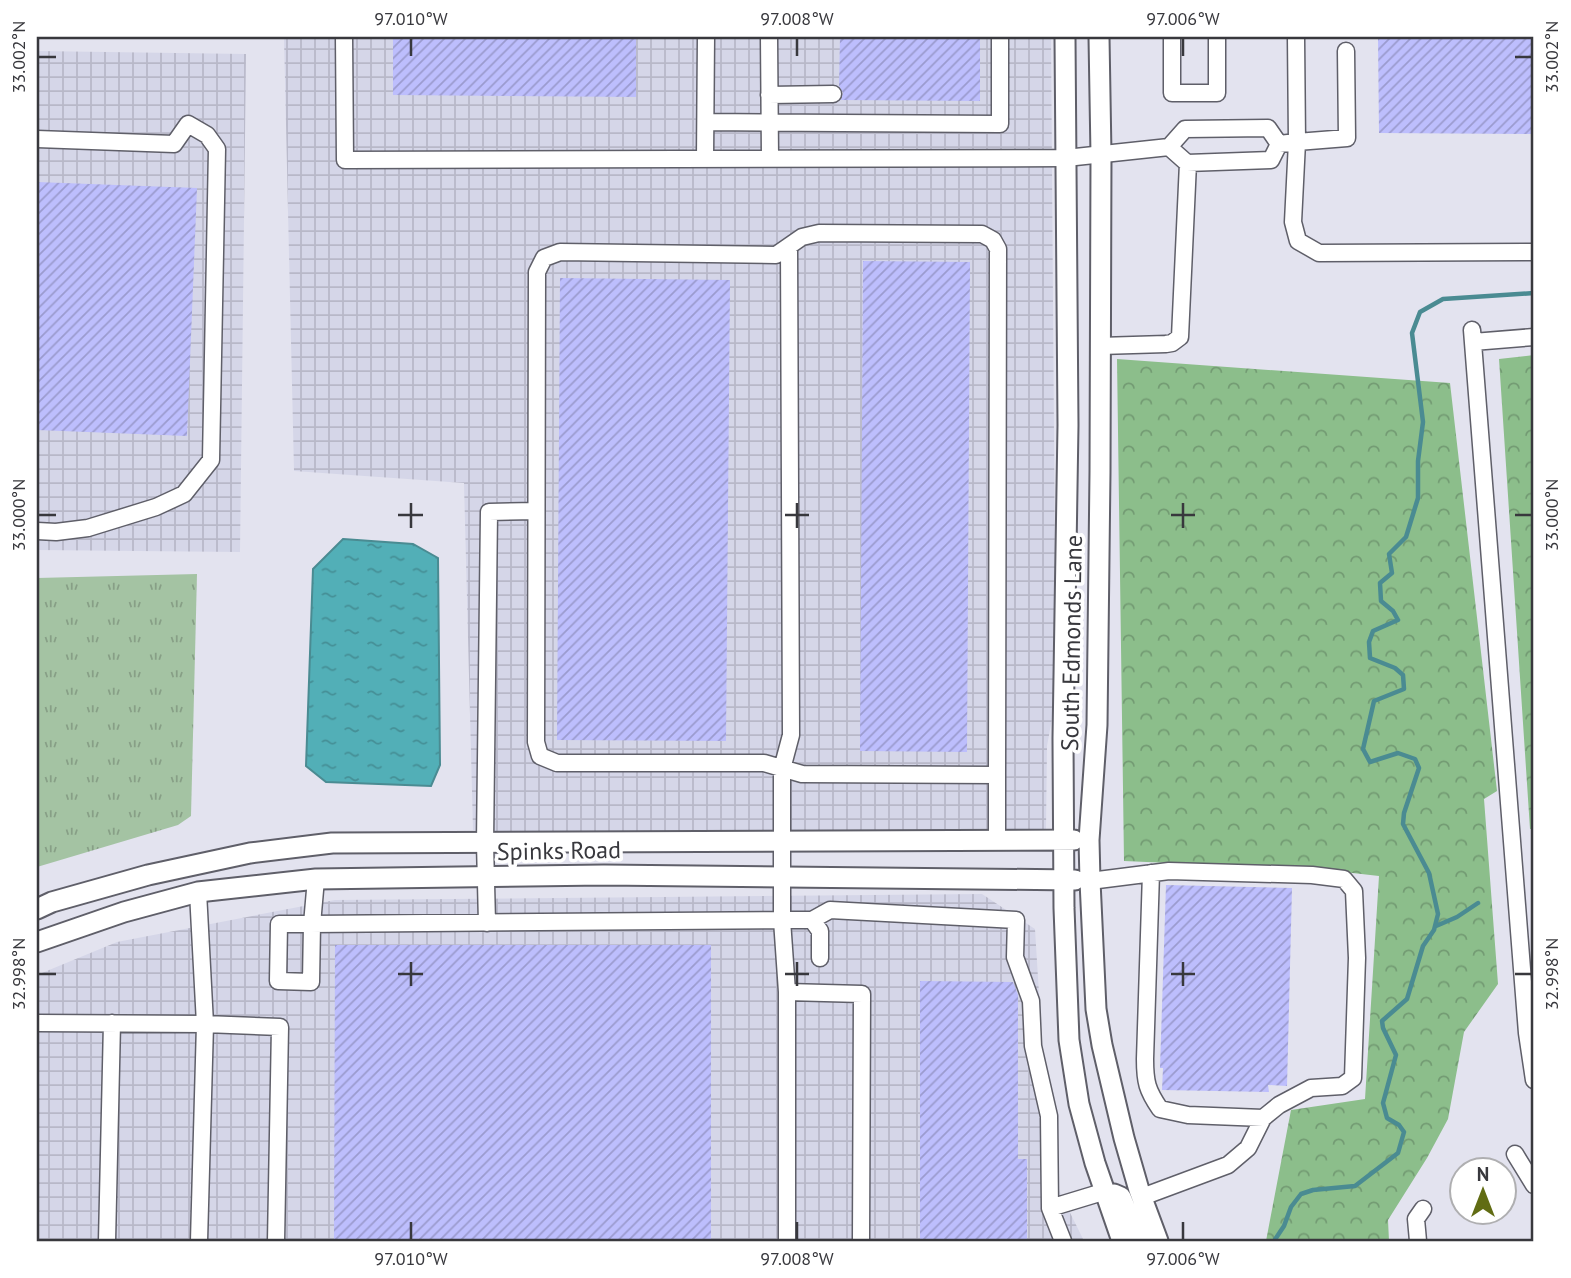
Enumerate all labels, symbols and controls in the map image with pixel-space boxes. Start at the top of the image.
text: 97.010°W [374,7,448,30]
text: 97.008°W [760,7,834,30]
text: 97.006°W [1146,7,1220,30]
text: 33.002°N [7,21,30,93]
text: 33.002°N [1540,21,1563,93]
text: 33.000°N [7,479,30,551]
text: 33.000°N [1540,479,1563,551]
street label: South Edmonds Lane [1054,535,1089,751]
street label: Spinks Road [497,834,621,867]
text: 32.998°N [7,938,30,1010]
text: 32.998°N [1540,938,1563,1010]
north arrow [1448,1156,1518,1226]
text: N [1477,1162,1489,1186]
text: 97.010°W [374,1247,448,1270]
text: 97.008°W [760,1247,834,1270]
text: 97.006°W [1146,1247,1220,1270]

